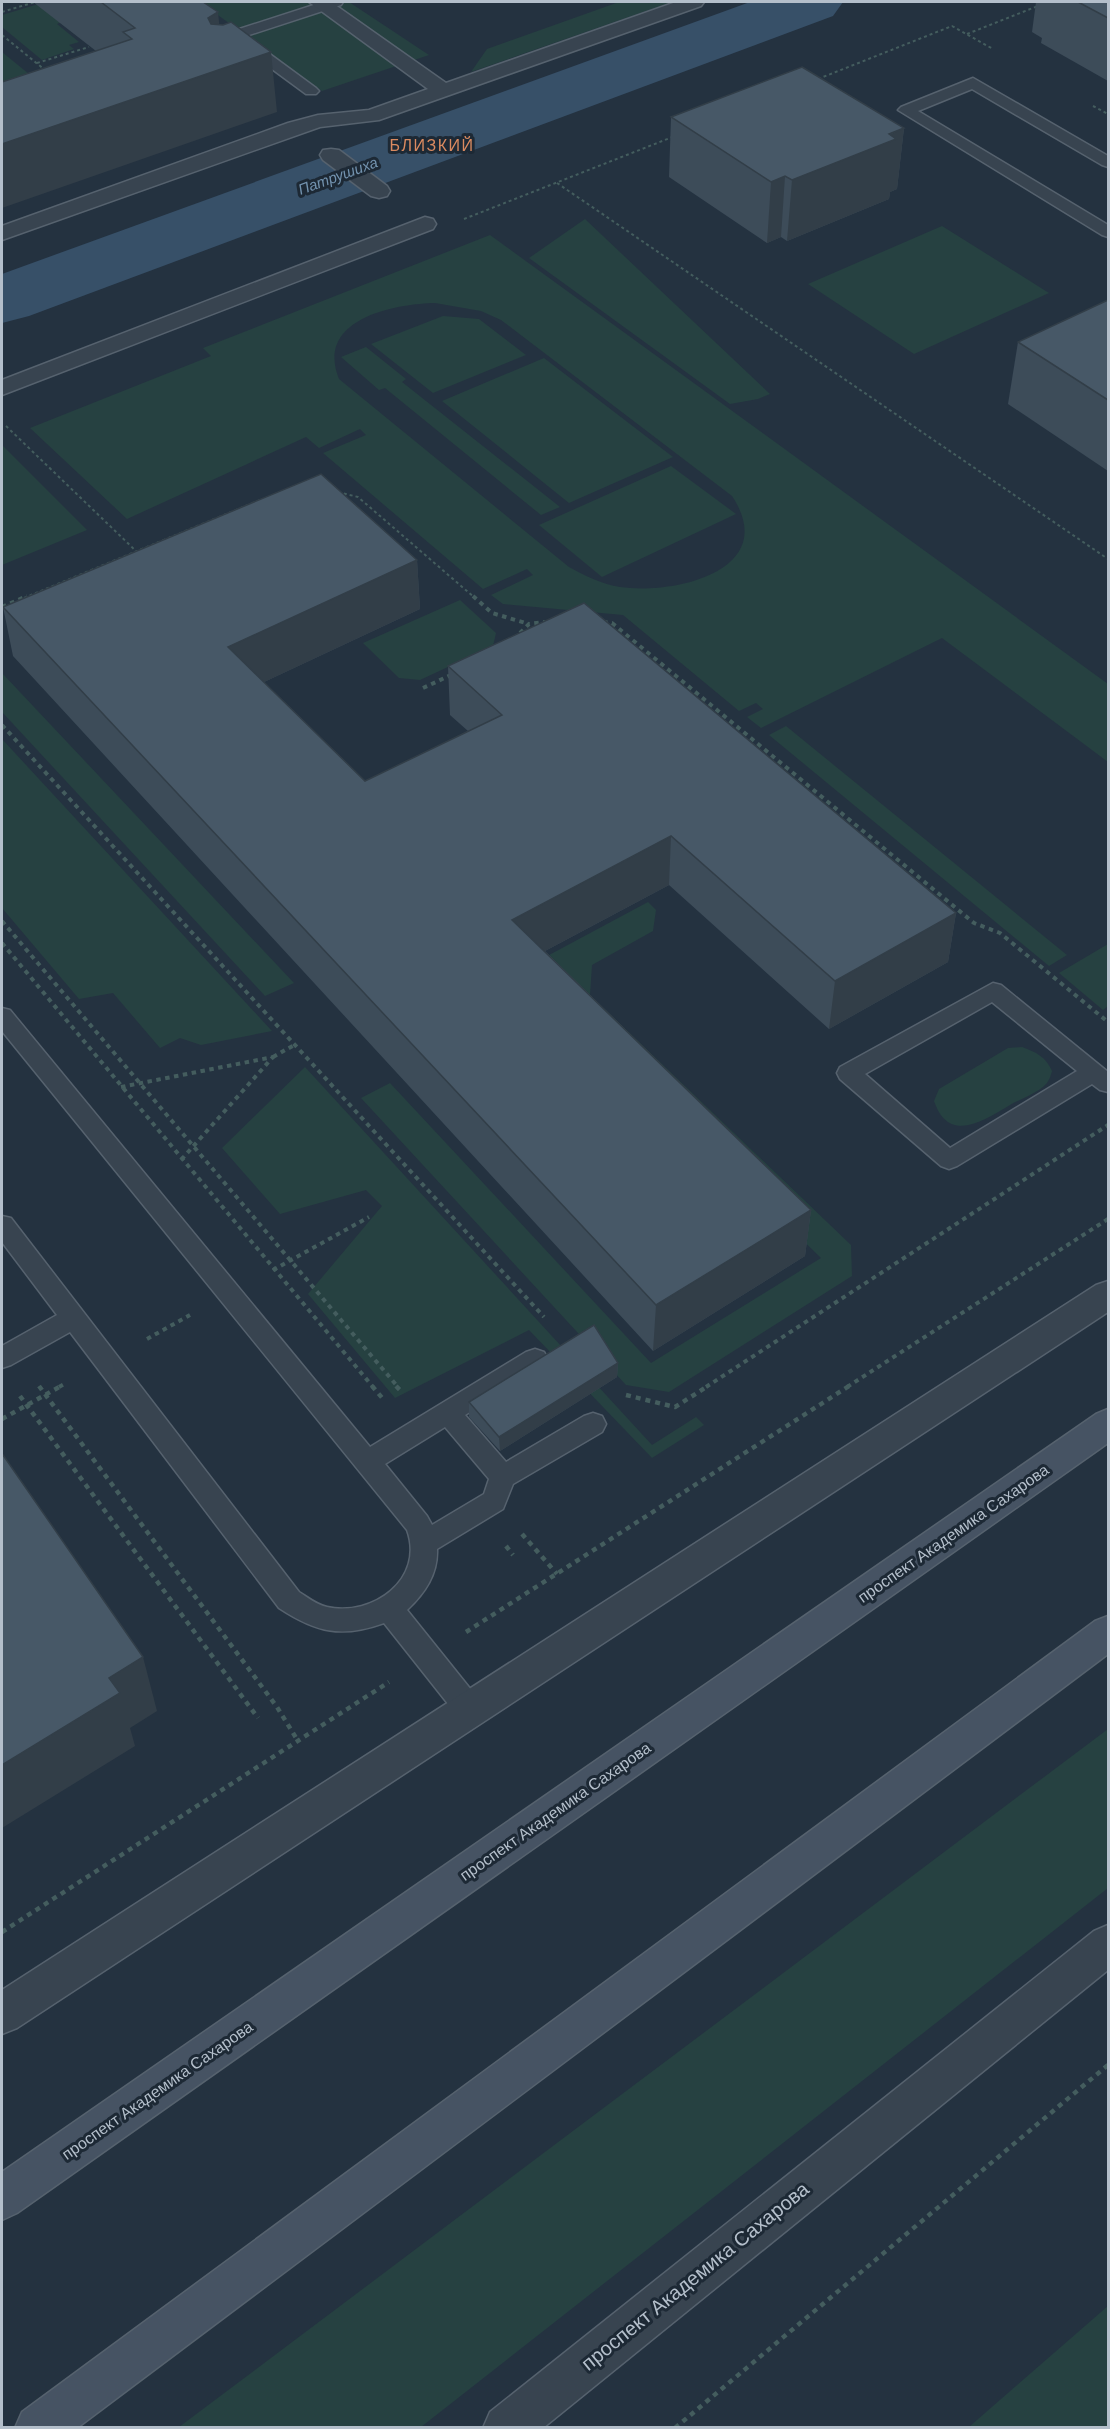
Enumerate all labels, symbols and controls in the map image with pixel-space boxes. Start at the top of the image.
district label: БЛИЗКИЙ [390,135,474,156]
water label: Патрушиха [295,152,381,200]
street label: проспект Академика Сахарова [854,1459,1053,1608]
street label: проспект Академика Сахарова [456,1737,655,1886]
street label: проспект Академика Сахарова [58,2016,257,2165]
street label: проспект Академика Сахарова [576,2175,815,2376]

